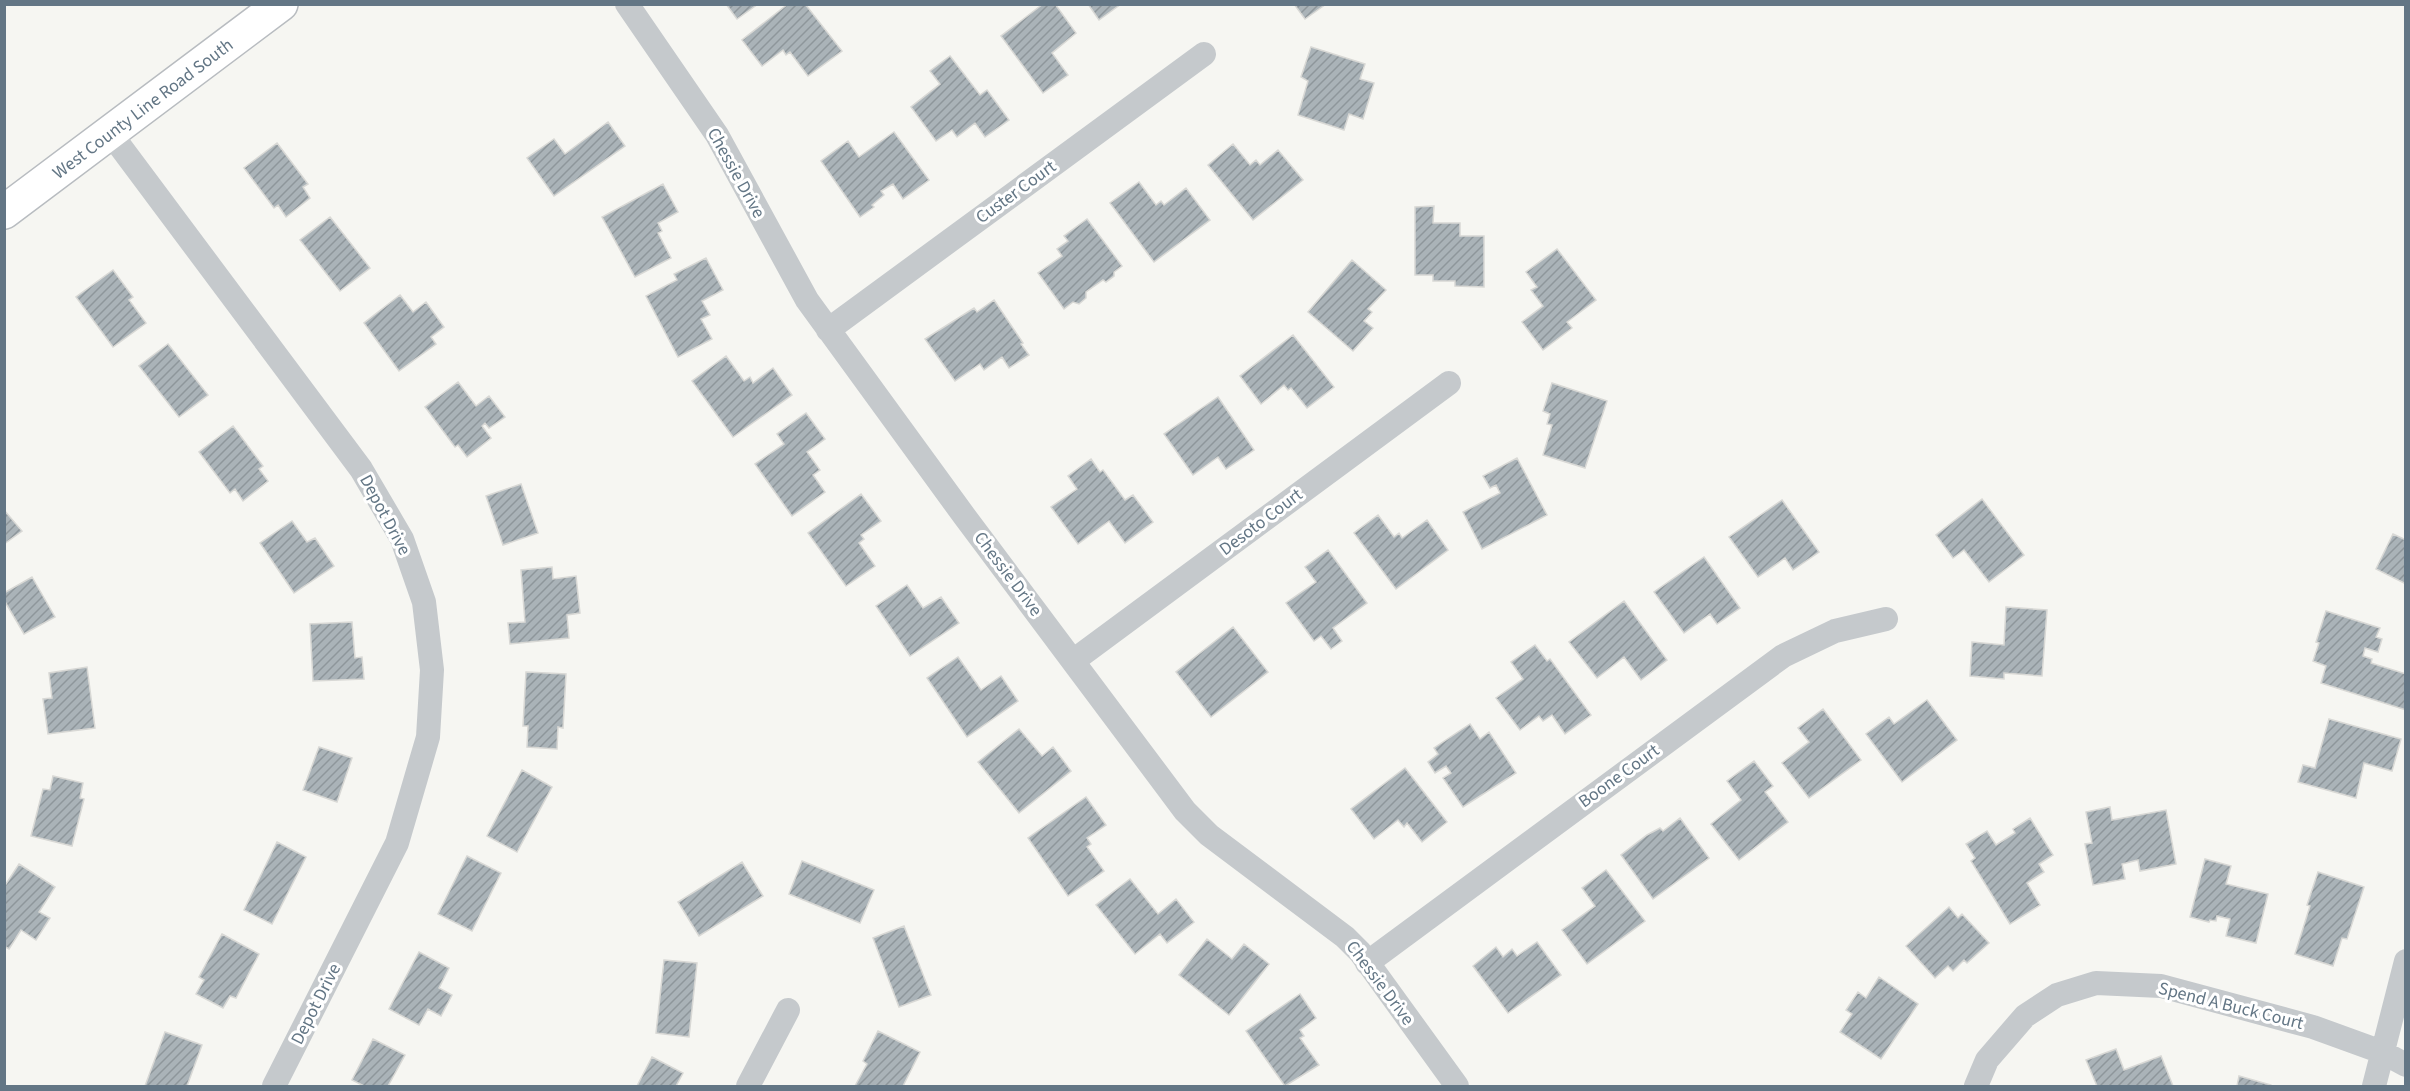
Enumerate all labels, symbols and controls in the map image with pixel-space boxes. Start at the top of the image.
street label: West County Line Road South [47,33,239,185]
street label: Chessie Drive [701,123,771,223]
street label: Custer Court [971,154,1061,230]
street label: Depot Drive [353,470,417,560]
street label: Desoto Court [1214,482,1308,562]
street label: Chessie Drive [968,527,1048,622]
street label: Boone Court [1573,738,1665,814]
street label: Chessie Drive [1340,936,1420,1031]
street label: Depot Drive [285,959,347,1049]
street label: Spend A Buck Court [2156,976,2306,1036]

